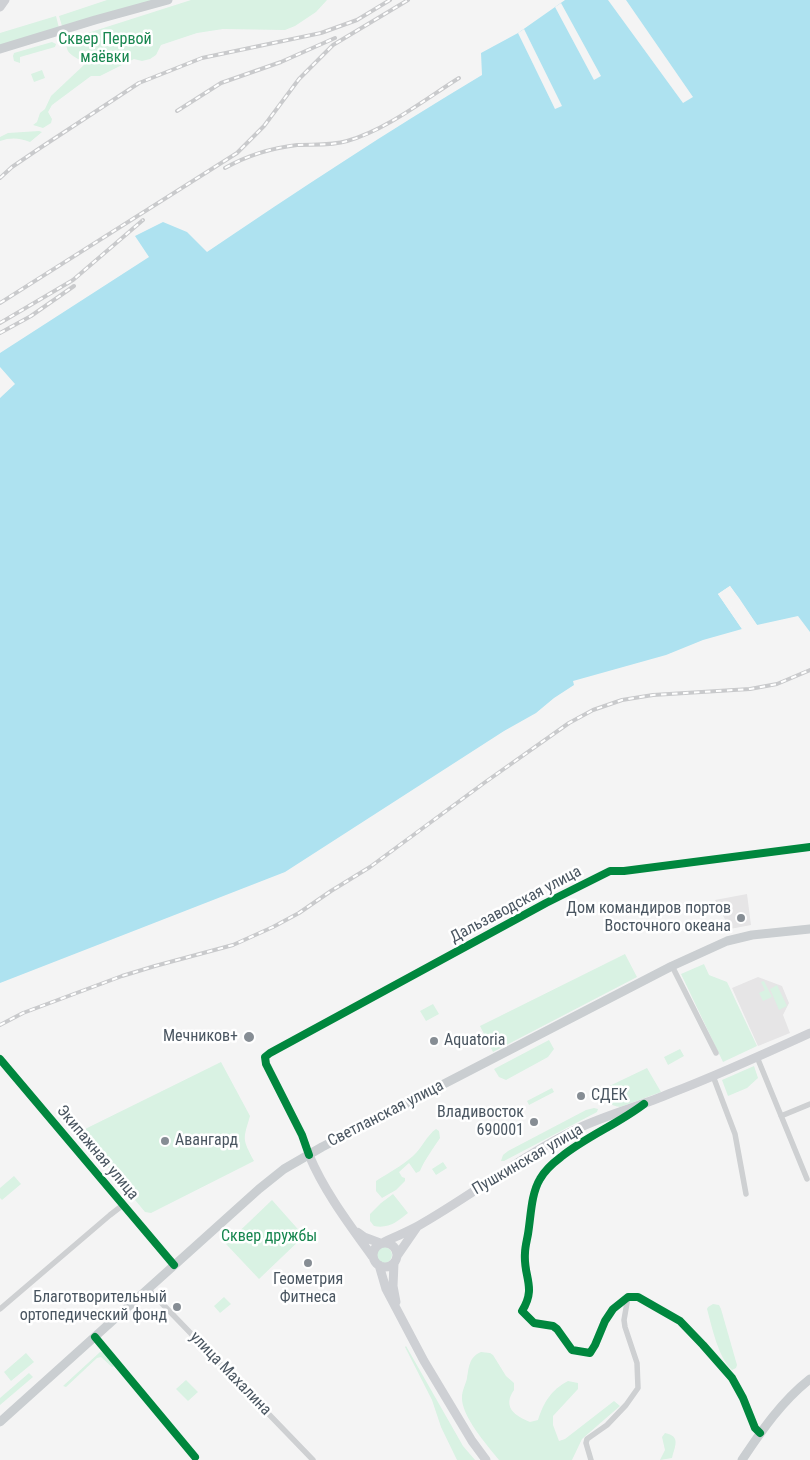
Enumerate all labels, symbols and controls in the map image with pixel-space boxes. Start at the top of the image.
park label: Сквер Первой маёвки [58,30,152,68]
street label: Дальзаводская улица [447,862,585,948]
place label: Дом командиров портов Восточного океана [566,899,731,937]
marker: Дом командиров портов Восточного океана [735,912,747,924]
place label: Мечников+ [163,1027,238,1047]
marker: Мечников+ [242,1030,256,1044]
place label: Aquatoria [444,1031,505,1051]
marker: Aquatoria [428,1035,440,1047]
street label: Светланская улица [325,1076,447,1152]
place label: СДЕК [591,1086,628,1106]
marker: СДЕК [575,1090,587,1102]
street label: Экипажная улица [52,1102,142,1204]
place label: Владивосток 690001 [437,1103,524,1141]
marker: Владивосток 690001 [528,1116,540,1128]
street label: Пушкинская улица [469,1121,587,1199]
place label: Авангард [175,1131,238,1151]
marker: Авангард [159,1135,171,1147]
park label: Сквер дружбы [221,1227,317,1247]
marker: Геометрия Фитнеса [302,1257,314,1269]
place label: Геометрия Фитнеса [273,1270,343,1308]
place label: Благотворительный ортопедический фонд [20,1288,167,1326]
marker: Благотворительный ортопедический фонд [171,1301,183,1313]
street label: улица Махалина [185,1328,275,1420]

